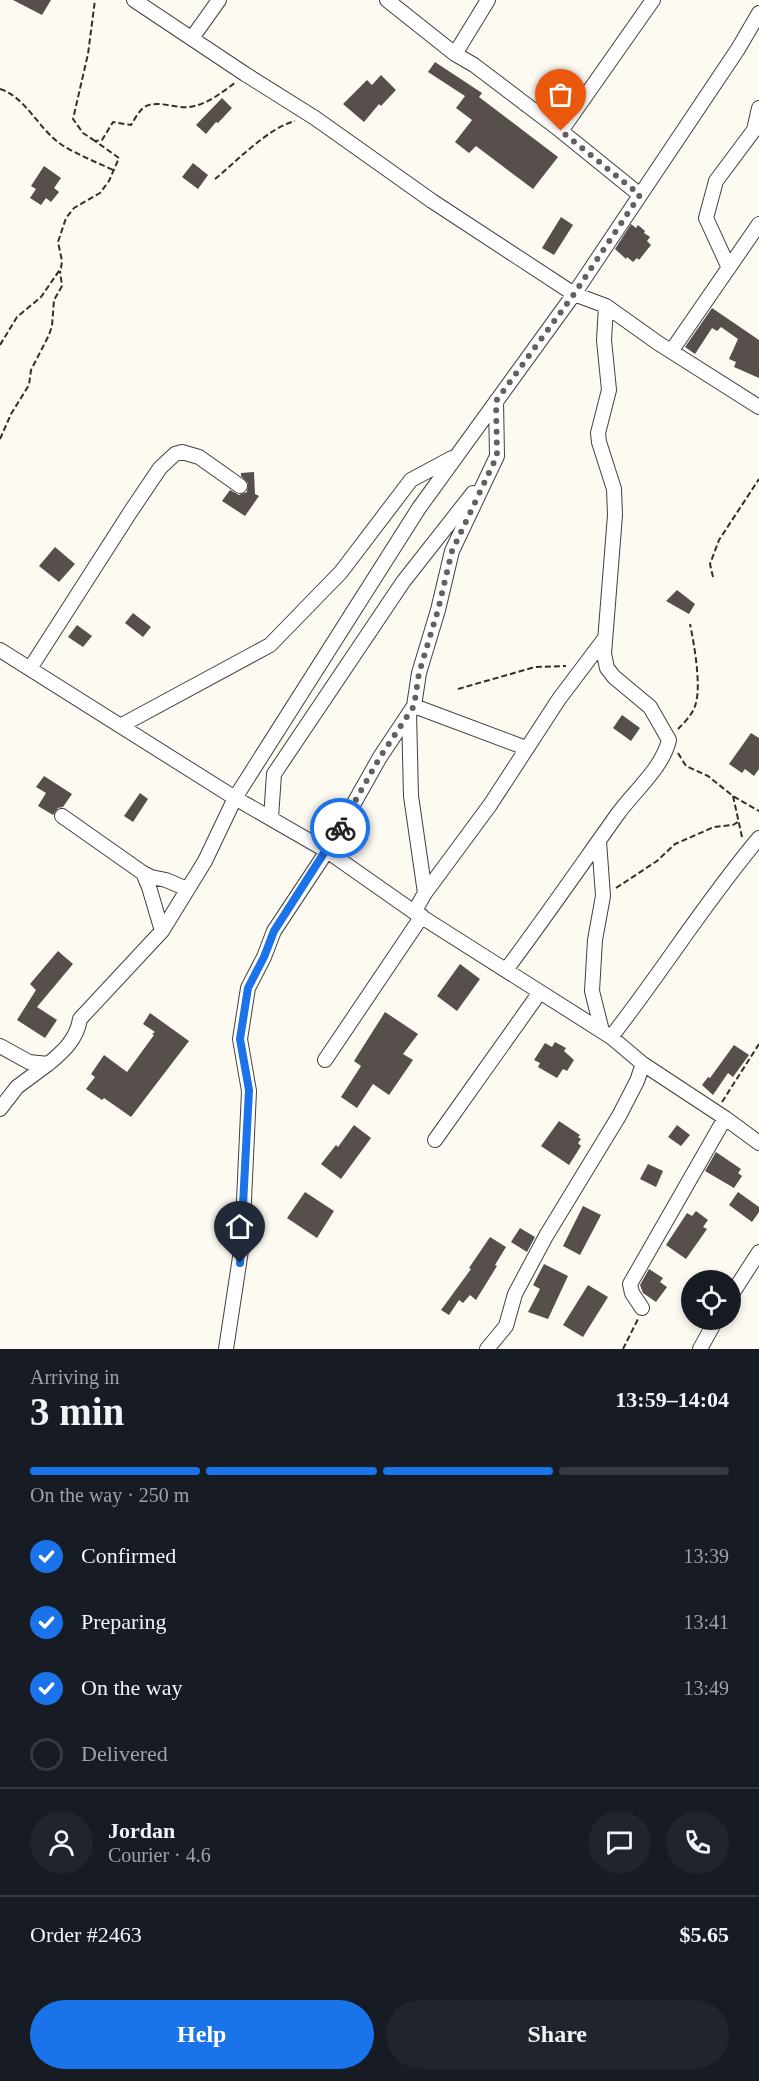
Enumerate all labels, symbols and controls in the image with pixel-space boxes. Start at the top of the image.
pin [535,69,586,131]
icon: bag [544,78,577,111]
courier [310,798,370,858]
icon: bike [324,812,357,845]
pin [214,1201,265,1263]
icon: home [223,1210,256,1243]
map controls [681,1270,741,1330]
button: locate [681,1270,741,1330]
text: Arriving in [30,1366,119,1388]
text: 13:59–14:04 [615,1387,729,1412]
text: 3 min [30,1390,124,1433]
text: On the way · 250 m [30,1484,189,1506]
icon: check [30,1540,63,1573]
text: Confirmed [81,1543,176,1568]
text: 13:39 [683,1545,729,1567]
icon: check [30,1606,63,1639]
text: Preparing [81,1609,167,1634]
text: 13:41 [683,1611,729,1633]
icon: check [30,1672,63,1705]
text: On the way [81,1675,182,1700]
text: 13:49 [683,1677,729,1699]
text: Delivered [81,1741,168,1766]
button: person [30,1811,93,1874]
button: chat [588,1811,651,1874]
button: phone [666,1811,729,1874]
text: Jordan [108,1818,175,1843]
text: Courier · 4.6 [108,1844,211,1866]
text: Order #2463 [30,1922,142,1947]
text: $5.65 [680,1922,729,1947]
button: Help [30,2000,374,2069]
button: Share [386,2000,729,2069]

